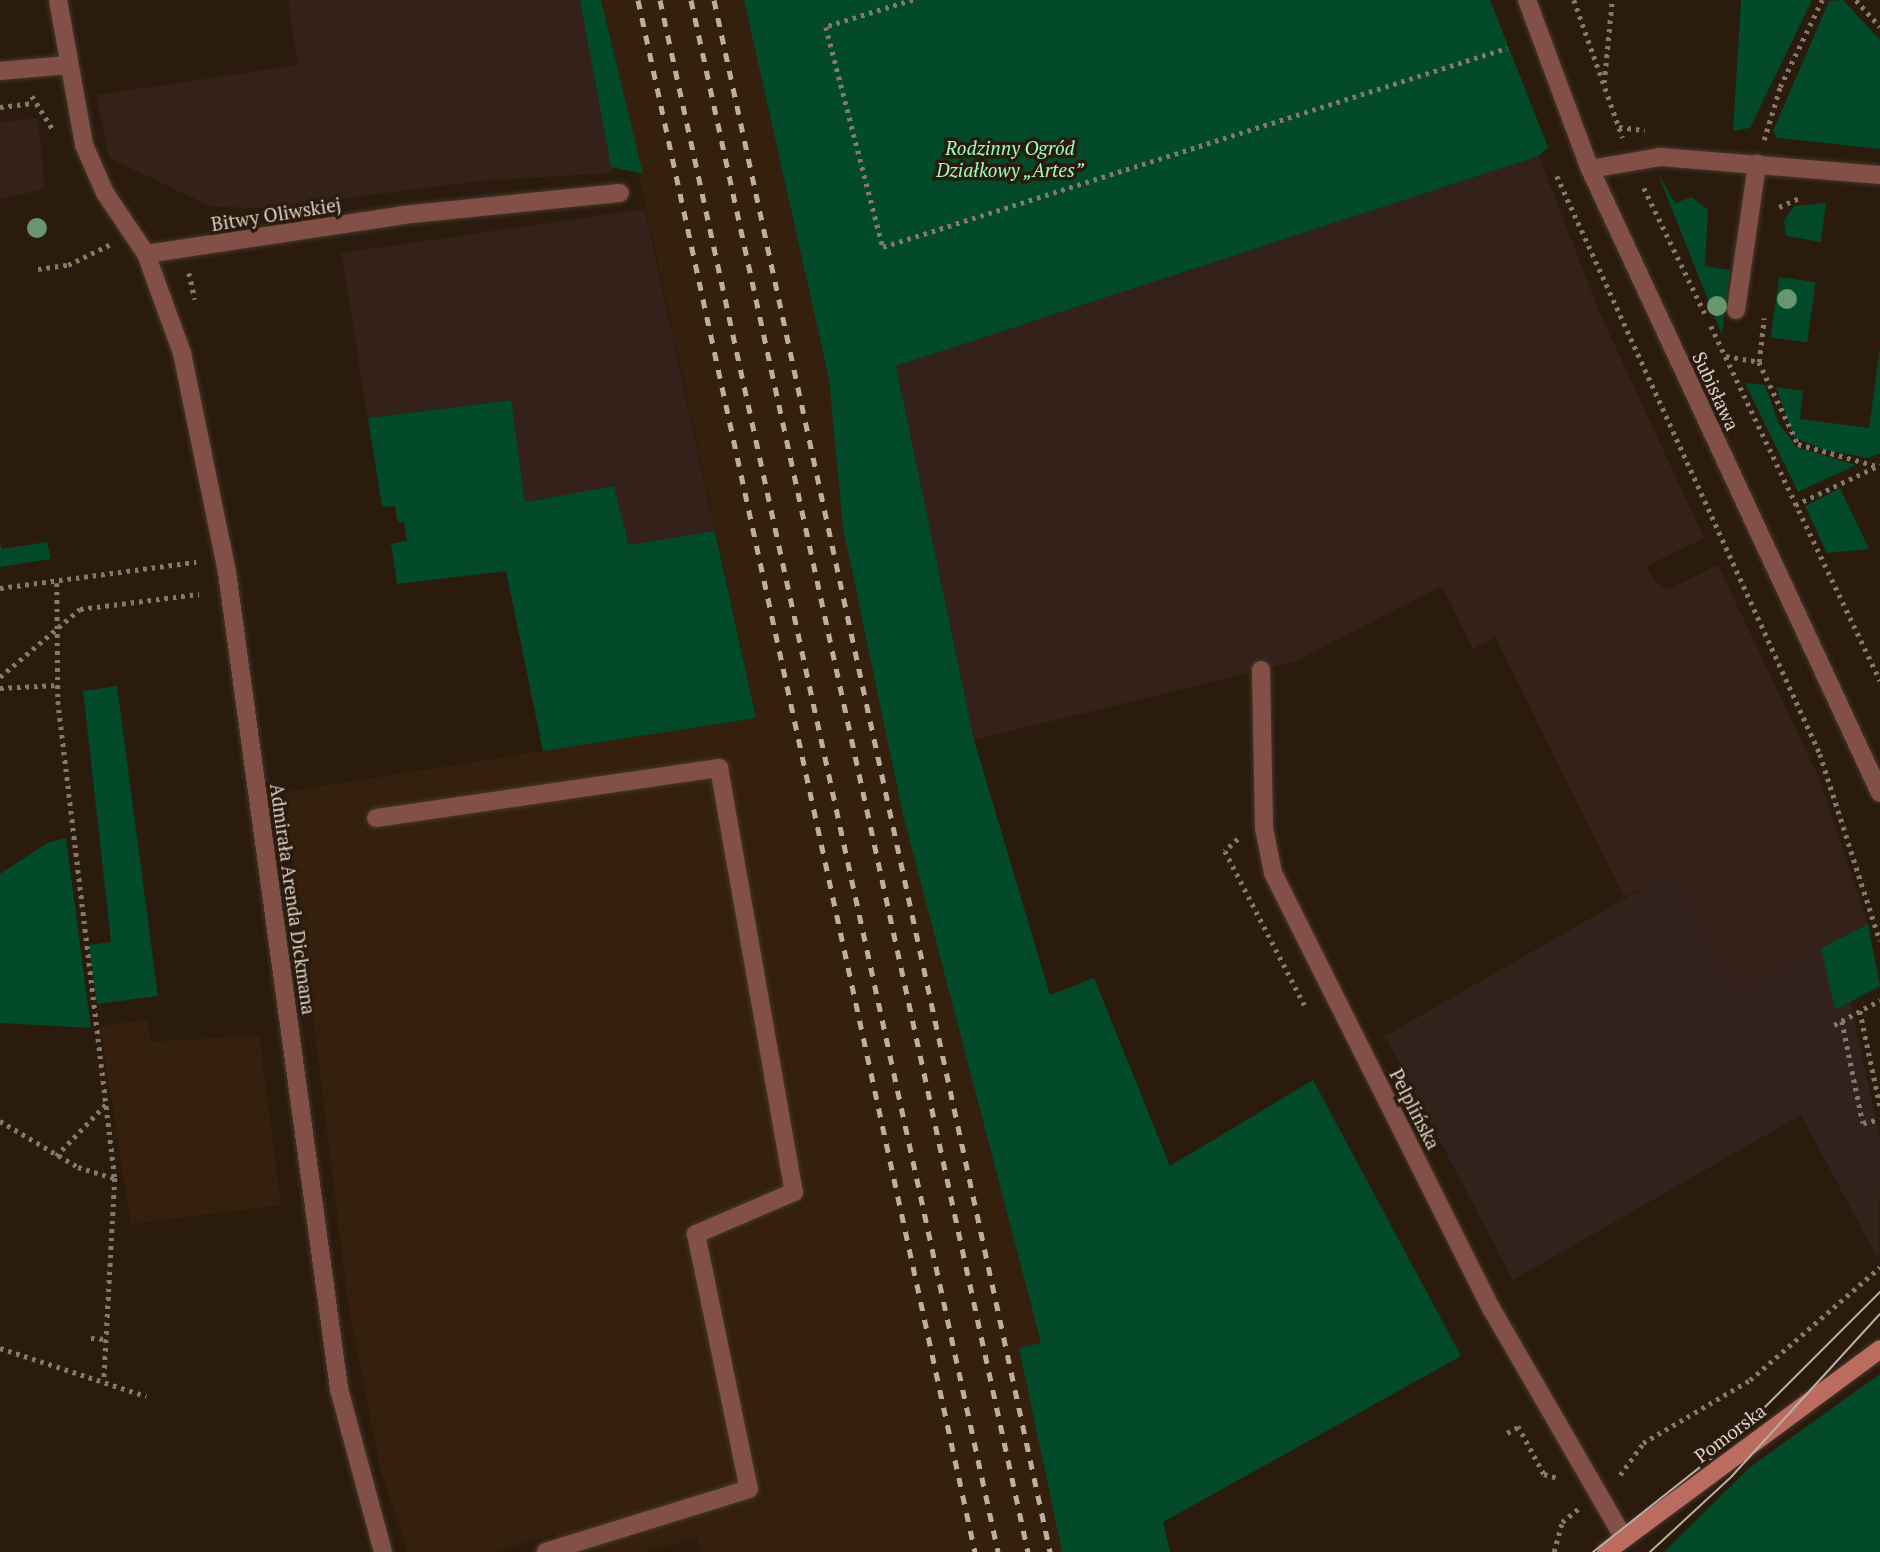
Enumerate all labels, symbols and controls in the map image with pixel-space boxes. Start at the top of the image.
park label: Rodzinny Ogród Działkowy „Artes” [936,137,1084,181]
street label: Bitwy Oliwskiej [209,192,343,236]
street label: Subisława [1688,348,1744,434]
street label: Admirała Arenda Dickmana [265,782,321,1016]
street label: Pelplińska [1385,1065,1445,1153]
street label: Pomorska [1690,1399,1770,1467]

